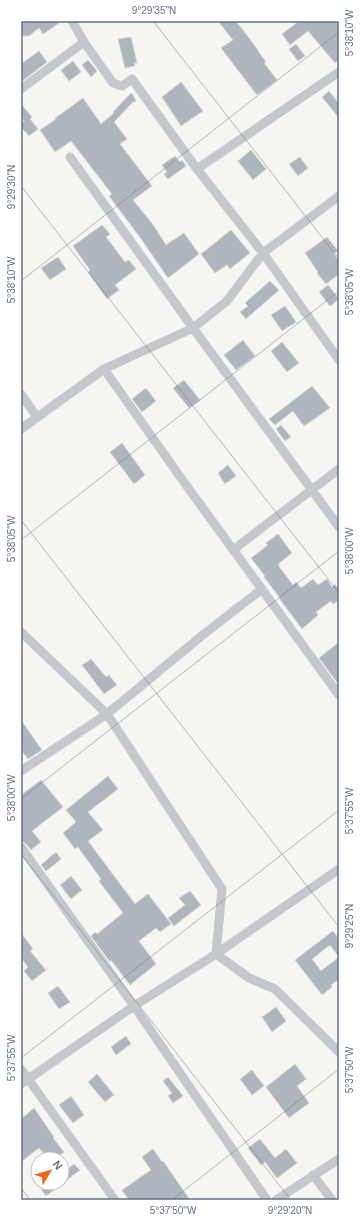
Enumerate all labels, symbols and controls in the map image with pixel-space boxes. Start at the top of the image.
text: 9°29'35"N [132,5,176,16]
text: 5°38'10"W [344,9,355,56]
text: 9°29'30"N [6,165,17,209]
text: 5°38'10"W [6,256,17,303]
text: 5°38'05"W [344,268,355,315]
text: 5°38'05"W [6,515,17,562]
text: 5°38'00"W [344,527,355,574]
text: 5°38'00"W [6,774,17,821]
text: 5°37'55"W [344,787,355,834]
text: 9°29'25"N [344,904,355,948]
text: 5°37'55"W [6,1034,17,1081]
text: 5°37'50"W [344,1046,355,1093]
north arrow [30,1151,70,1191]
text: N [51,1158,65,1172]
text: 5°37'50"W [150,1205,197,1216]
text: 9°29'20"N [268,1205,312,1216]

